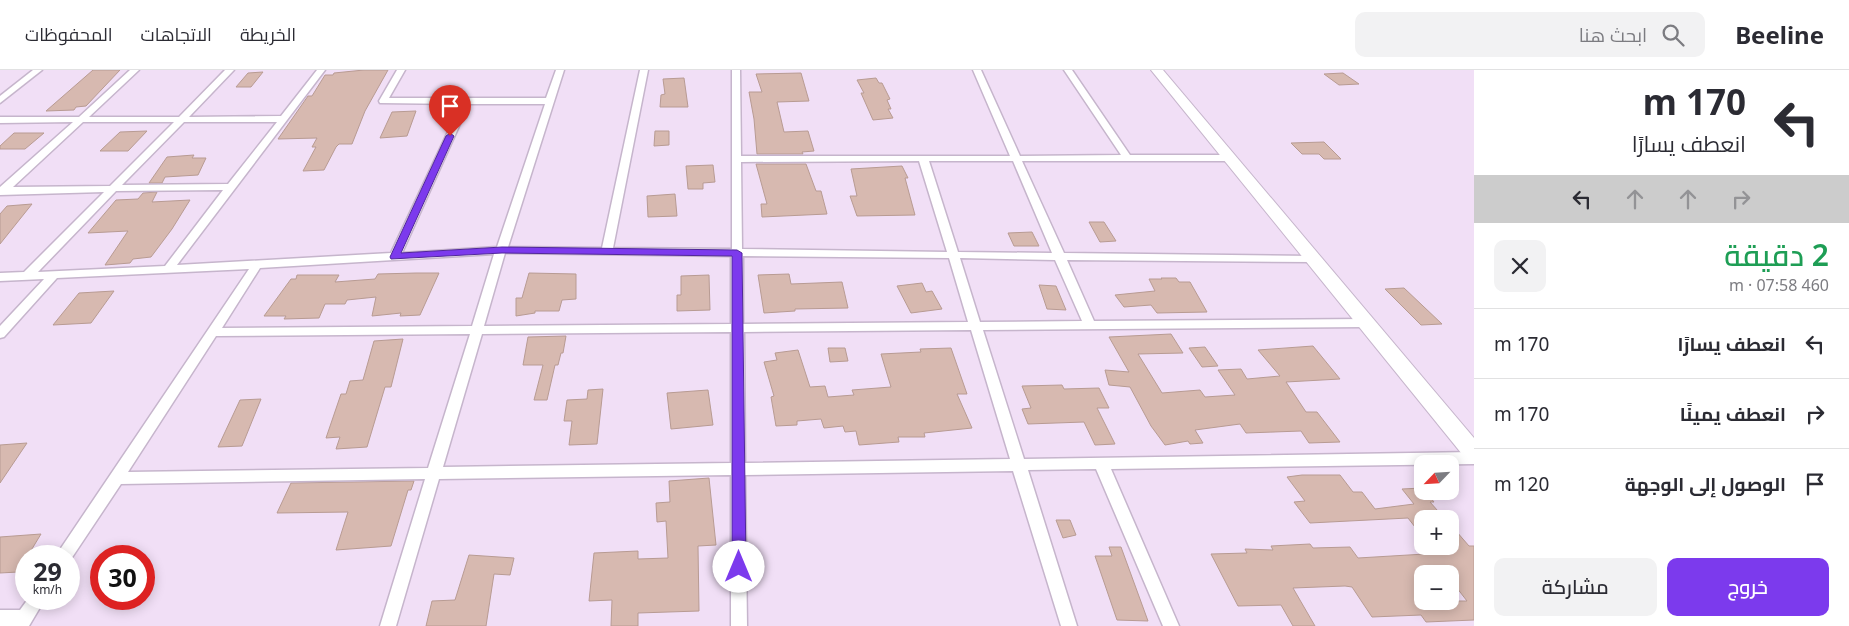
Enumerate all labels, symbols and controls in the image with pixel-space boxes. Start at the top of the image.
search box [1355,12,1705,57]
text: Beeline [1735,18,1824,51]
icon: search [1659,21,1687,49]
text: المحفوظات [25,22,113,46]
text: الاتجاهات [141,22,212,46]
text: الخريطة [240,22,296,46]
text: ابحث هنا [1579,22,1647,48]
text: 170 m [1643,78,1746,125]
pin [429,85,471,136]
icon: left [1764,90,1829,155]
icon: arrive [436,92,464,120]
text: انعطف يسارًا [1632,128,1746,158]
icon: left [1568,185,1596,213]
icon: ahead [1621,185,1649,213]
icon: ahead [1674,185,1702,213]
icon: right [1727,185,1755,213]
text: 2 دقيقة [1724,234,1829,275]
button: close [1494,240,1546,292]
text: 460 m · 07:58 [1729,274,1829,296]
icon: left [1801,330,1829,358]
text: 170 m [1494,331,1549,357]
text: انعطف يسارًا [1677,331,1786,357]
icon: right [1801,400,1829,428]
text: 170 m [1494,401,1549,427]
text: انعطف يمينًا [1680,401,1786,427]
north arrow [1414,455,1459,500]
map controls [1414,455,1459,610]
icon: arrive [1801,470,1829,498]
text: 120 m [1494,471,1549,497]
text: الوصول إلى الوجهة [1625,471,1786,497]
button: + [1414,510,1459,555]
position arrow [712,540,764,592]
speed limit sign: 30 [90,545,155,610]
text: 29 [33,554,62,588]
button: مشاركة [1494,558,1657,616]
button: خروج [1667,558,1829,616]
button: − [1414,565,1459,610]
text: km/h [33,581,62,598]

